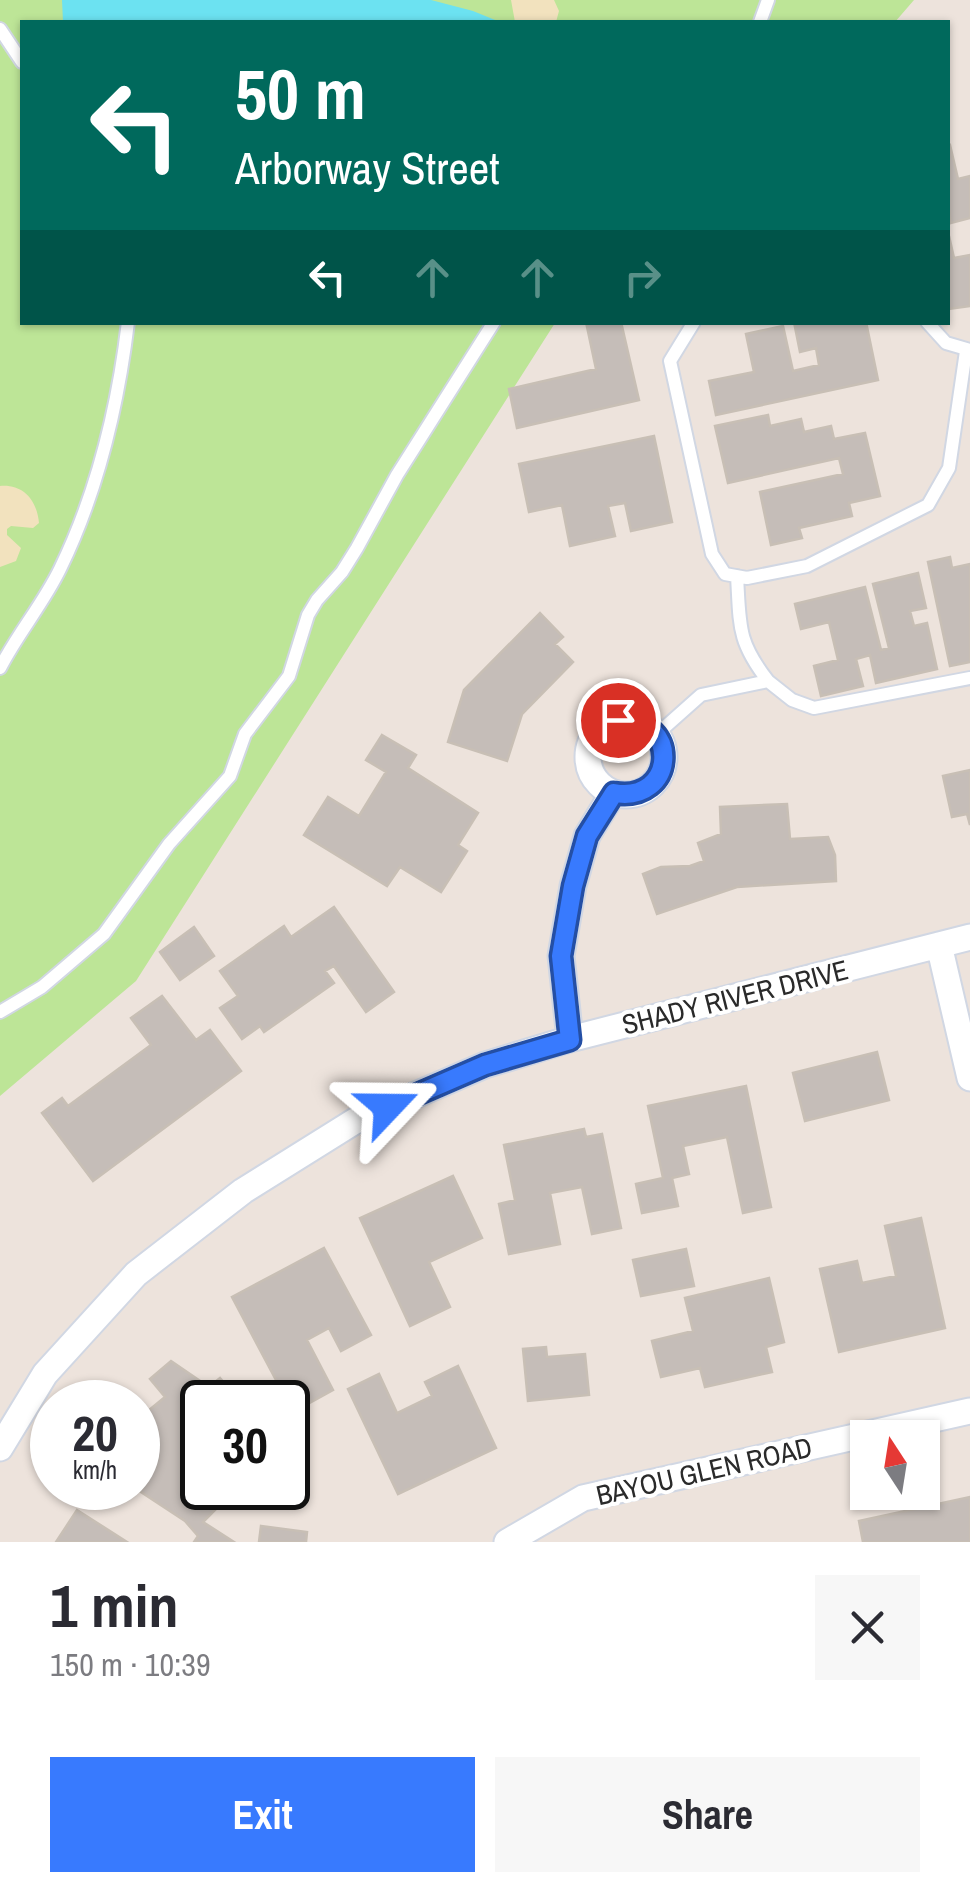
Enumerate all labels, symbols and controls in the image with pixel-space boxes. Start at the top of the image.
text: 50 m [235,47,366,141]
icon: left [70,60,200,190]
text: Arborway Street [235,137,500,198]
icon: left [300,250,355,305]
icon: ahead [405,250,460,305]
icon: ahead [510,250,565,305]
icon: right [615,250,670,305]
pin [576,678,661,763]
icon: arrive [591,693,646,748]
street label: SHADY RIVER DRIVE [618,951,852,1043]
position arrow [336,1055,440,1159]
speed limit sign: 30 [180,1380,310,1510]
text: 20 [72,1399,118,1467]
north arrow [850,1420,940,1510]
map controls [850,1420,940,1510]
street label: BAYOU GLEN ROAD [592,1428,816,1514]
text: km/h [73,1453,117,1487]
text: 1 min [50,1565,179,1646]
button: close [815,1575,920,1680]
text: 150 m · 10:39 [50,1643,210,1686]
button: Exit [50,1757,475,1872]
button: Share [495,1757,920,1872]

